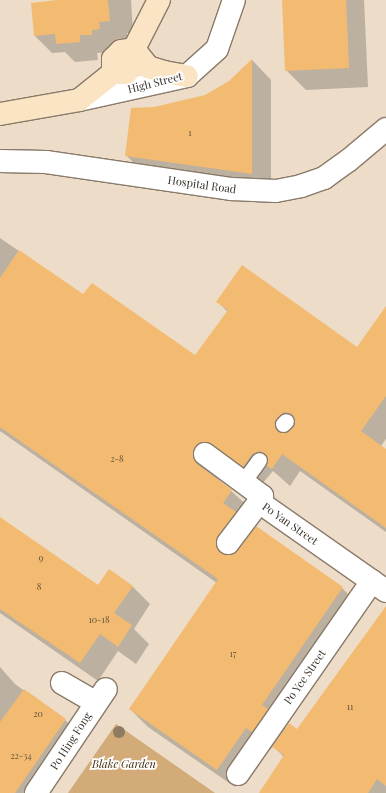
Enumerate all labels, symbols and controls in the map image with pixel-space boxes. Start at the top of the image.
street label: High Street [126,70,184,96]
house number: 1 [188,127,192,137]
street label: Hospital Road [167,174,237,196]
house number: 2-8 [110,453,124,463]
street label: Po Yan Street [260,500,320,548]
house number: 9 [39,552,43,562]
house number: 8 [37,581,41,591]
house number: 10-18 [88,614,110,624]
street label: Po Yee Street [281,647,329,707]
house number: 17 [230,648,236,658]
house number: 11 [347,701,353,711]
house number: 20 [33,708,43,718]
street label: Po Hing Fong [48,710,94,772]
house number: 22-34 [10,750,32,760]
park label: Blake Garden [92,757,156,771]

